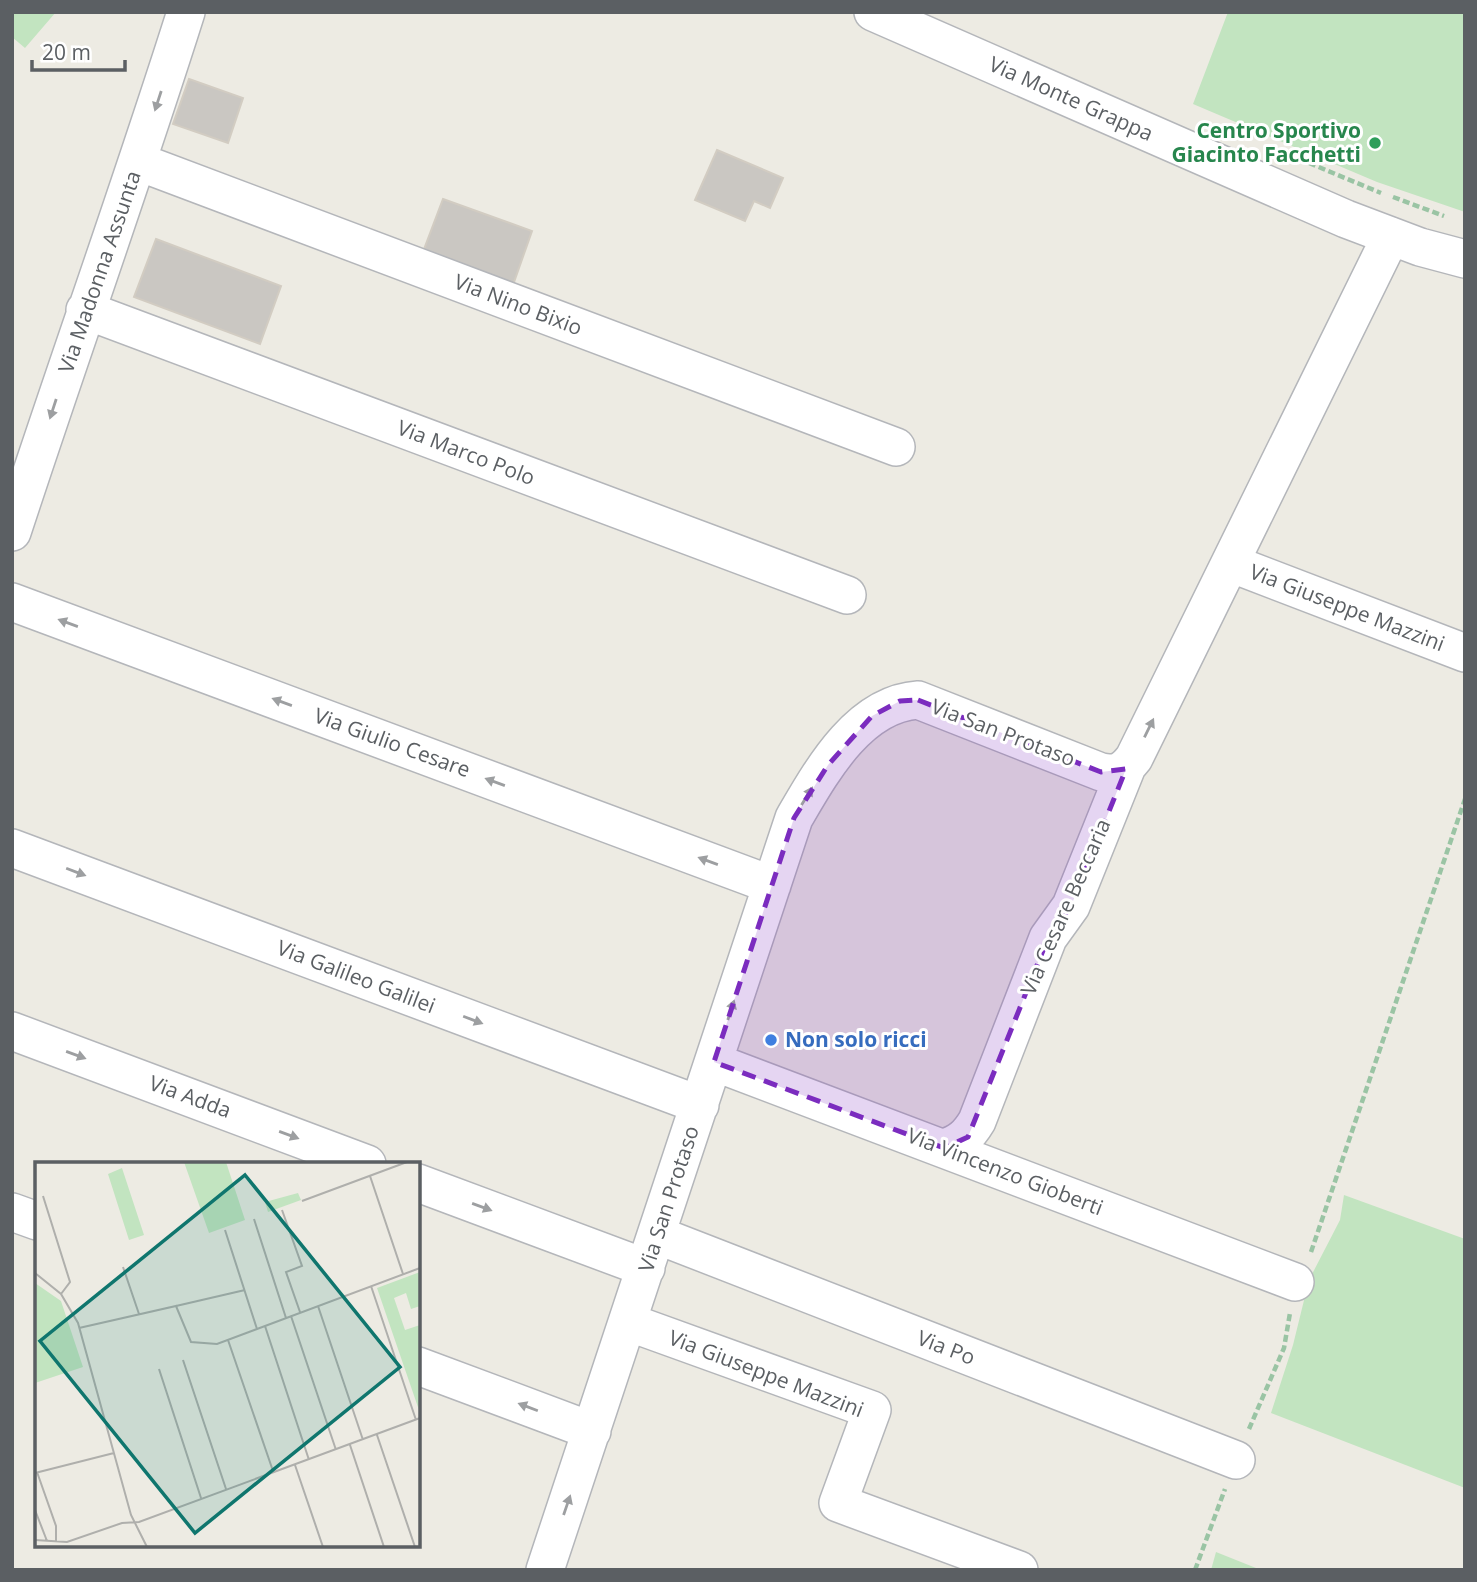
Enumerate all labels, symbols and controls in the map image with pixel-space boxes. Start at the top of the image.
scale bar [32,28,124,72]
text: 20 m [42,38,91,66]
street label: Via Monte Grappa [985,49,1158,147]
one-way arrow [153,90,163,111]
place label: Centro Sportivo Giacinto Facchetti [1171,116,1361,168]
marker: Centro Sportivo Giacinto Facchetti [1367,135,1383,151]
street label: Via Madonna Assunta [51,167,147,376]
street label: Via Nino Bixio [450,267,586,341]
one-way arrow [47,398,58,419]
street label: Via Marco Polo [393,413,539,491]
street label: Via Giuseppe Mazzini [1246,557,1449,657]
one-way arrow [58,617,79,628]
street label: Via San Protaso [927,692,1079,772]
one-way arrow [271,697,292,708]
street label: Via Giulio Cesare [310,701,474,783]
one-way arrow [1144,718,1155,738]
one-way arrow [484,776,505,787]
one-way arrow [801,787,814,806]
street label: Via Cesare Beccaria [1014,814,1117,999]
one-way arrow [698,855,719,866]
one-way arrow [66,866,87,877]
street label: Via Galileo Galilei [273,933,440,1019]
one-way arrow [726,999,737,1020]
one-way arrow [462,1015,483,1026]
place label: Non solo ricci [785,1025,927,1053]
marker: Non solo ricci [763,1032,779,1048]
one-way arrow [66,1050,87,1061]
street label: Via Adda [145,1068,235,1124]
street label: Via Vincenzo Gioberti [903,1121,1107,1221]
street label: Via San Protaso [631,1122,705,1275]
one-way arrow [279,1129,300,1140]
inset map [35,1162,420,1547]
one-way arrow [472,1201,493,1212]
street label: Via Giuseppe Mazzini [665,1323,868,1423]
street label: Via Po [913,1323,979,1371]
one-way arrow [518,1402,539,1413]
one-way arrow [562,1495,573,1516]

